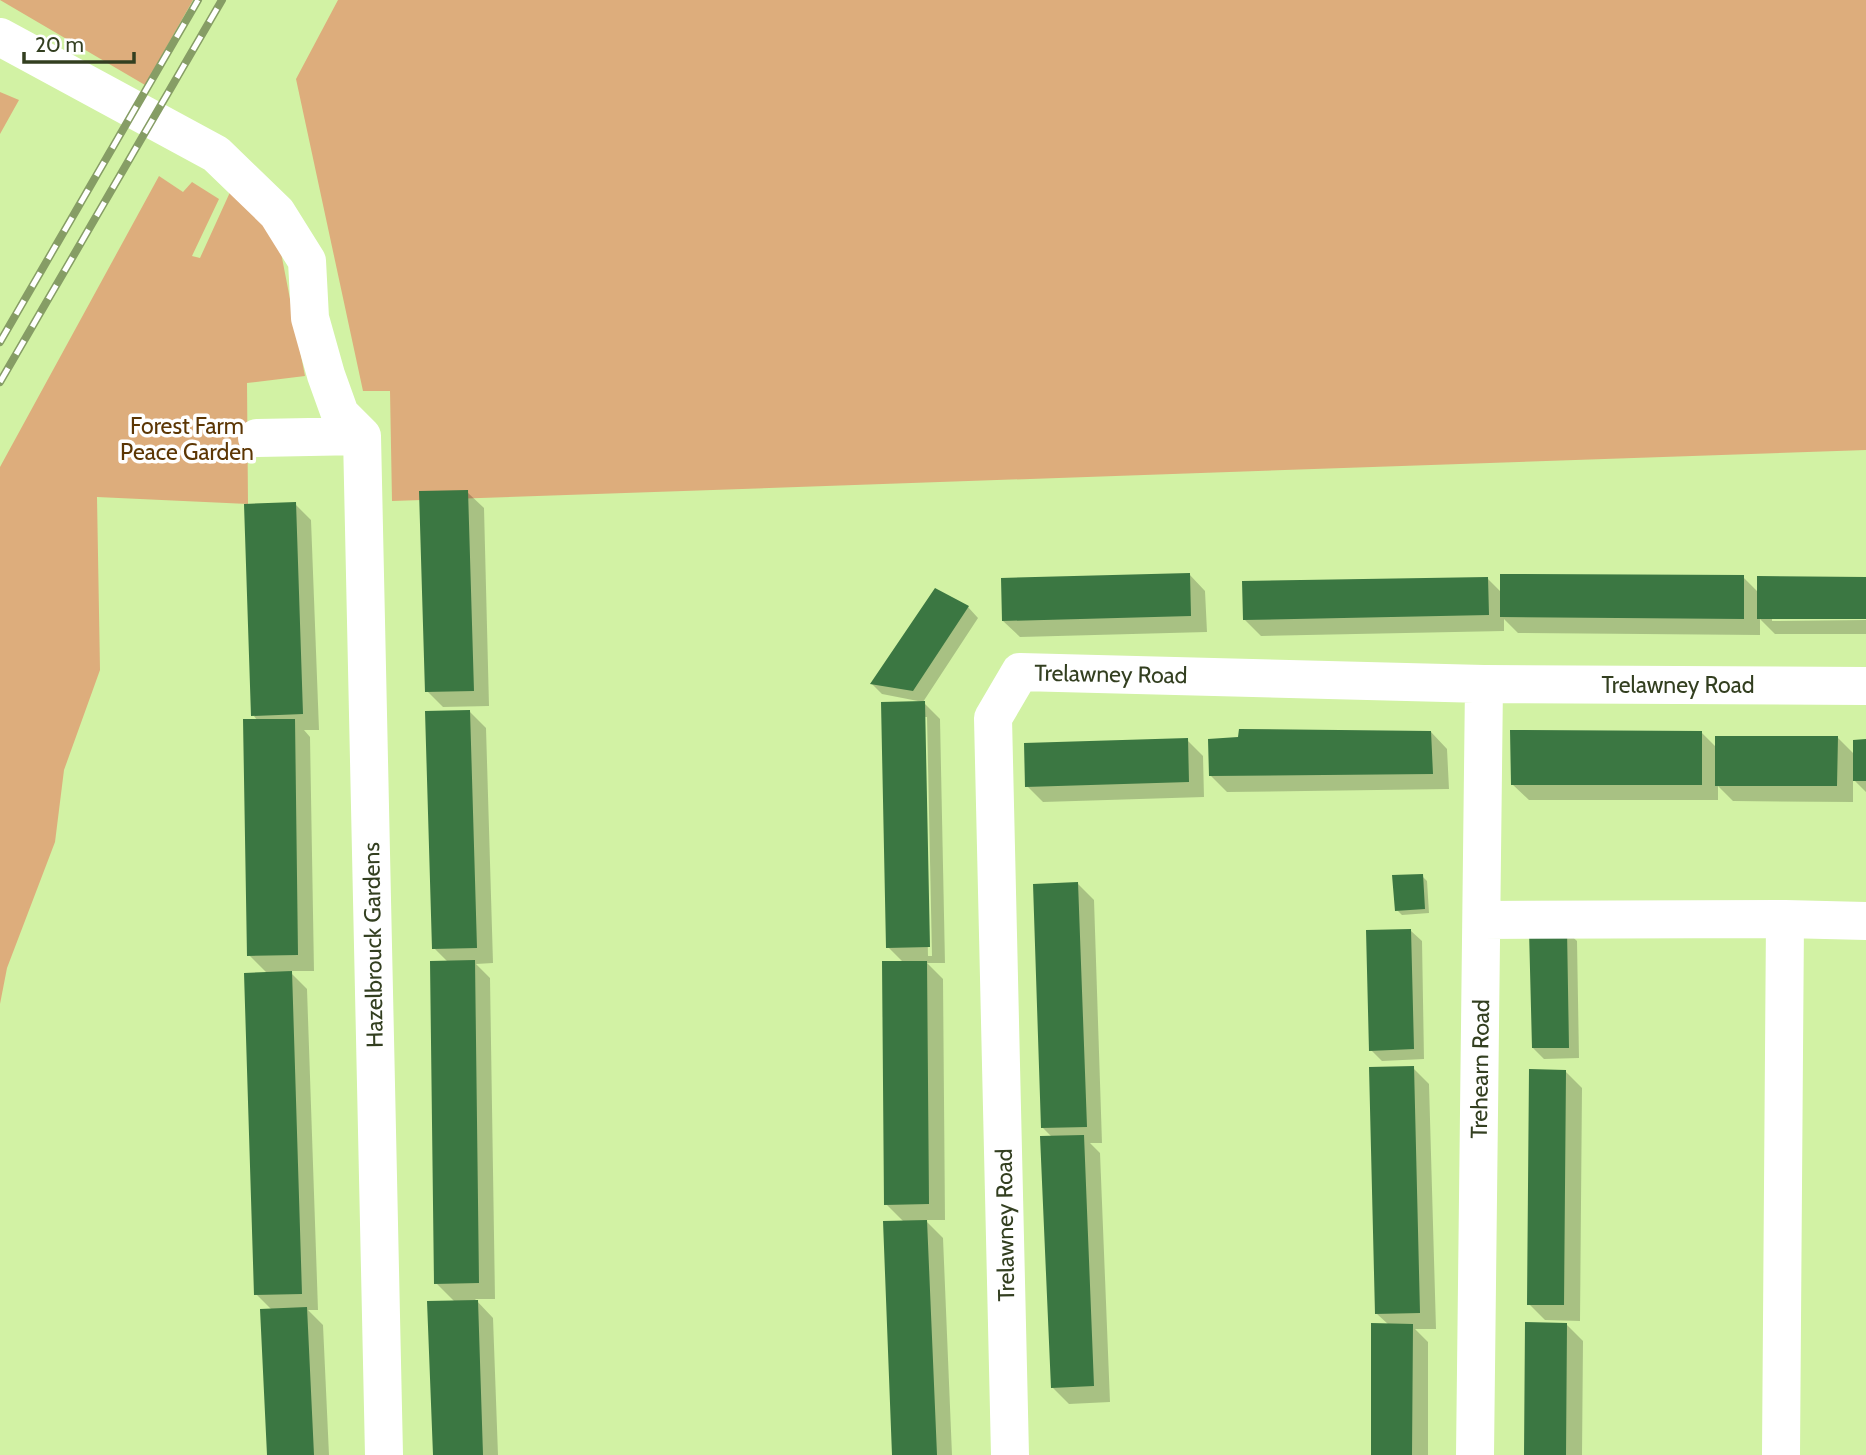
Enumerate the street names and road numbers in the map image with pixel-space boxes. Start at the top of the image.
street label: Trelawney Road [1034,659,1188,689]
street label: Trelawney Road [1601,671,1755,699]
street label: Hazelbrouck Gardens [357,842,389,1048]
street label: Trehearn Road [1465,999,1495,1139]
street label: Trelawney Road [990,1148,1020,1302]

